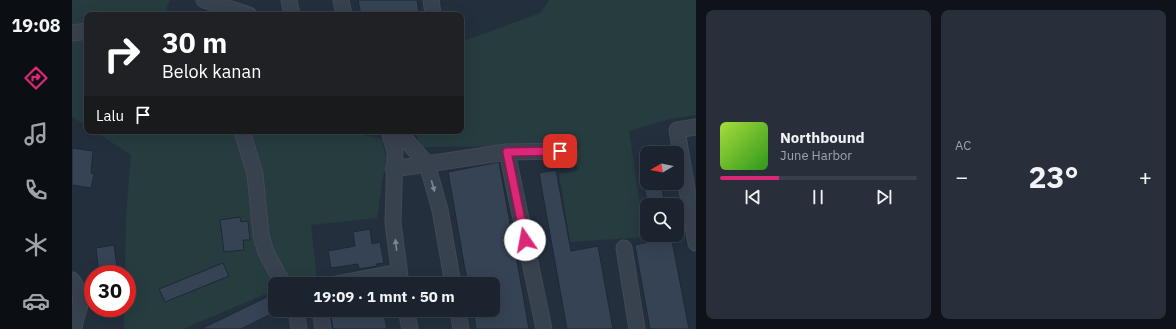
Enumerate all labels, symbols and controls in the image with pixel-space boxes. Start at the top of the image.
text: 19:08 [11,14,61,37]
text: 30 m [162,24,227,61]
icon: right [96,28,148,80]
text: Belok kanan [162,60,261,83]
icon: directions [22,64,50,92]
icon: arrive [132,104,154,126]
text: Lalu [96,106,124,125]
icon: music [22,120,50,148]
text: Northbound [780,128,865,147]
pin [543,134,577,168]
text: AC [955,137,971,154]
icon: arrive [549,140,571,162]
north arrow [640,146,684,190]
map controls [640,146,684,242]
text: June Harbor [780,147,852,164]
text: 23° [1028,157,1079,196]
text: − [955,162,968,191]
text: + [1139,162,1152,191]
icon: phone [22,176,50,204]
one-way arrow [431,180,437,192]
icon: previous [742,186,764,208]
icon: pause [807,186,829,208]
icon: next [873,186,895,208]
button: search [640,198,684,242]
position arrow [504,219,546,261]
icon: climate [22,231,50,259]
one-way arrow [393,239,399,251]
speed limit sign: 30 [84,265,136,317]
icon: car [22,287,50,315]
text: 19:09 · 1 mnt · 50 m [313,287,455,306]

